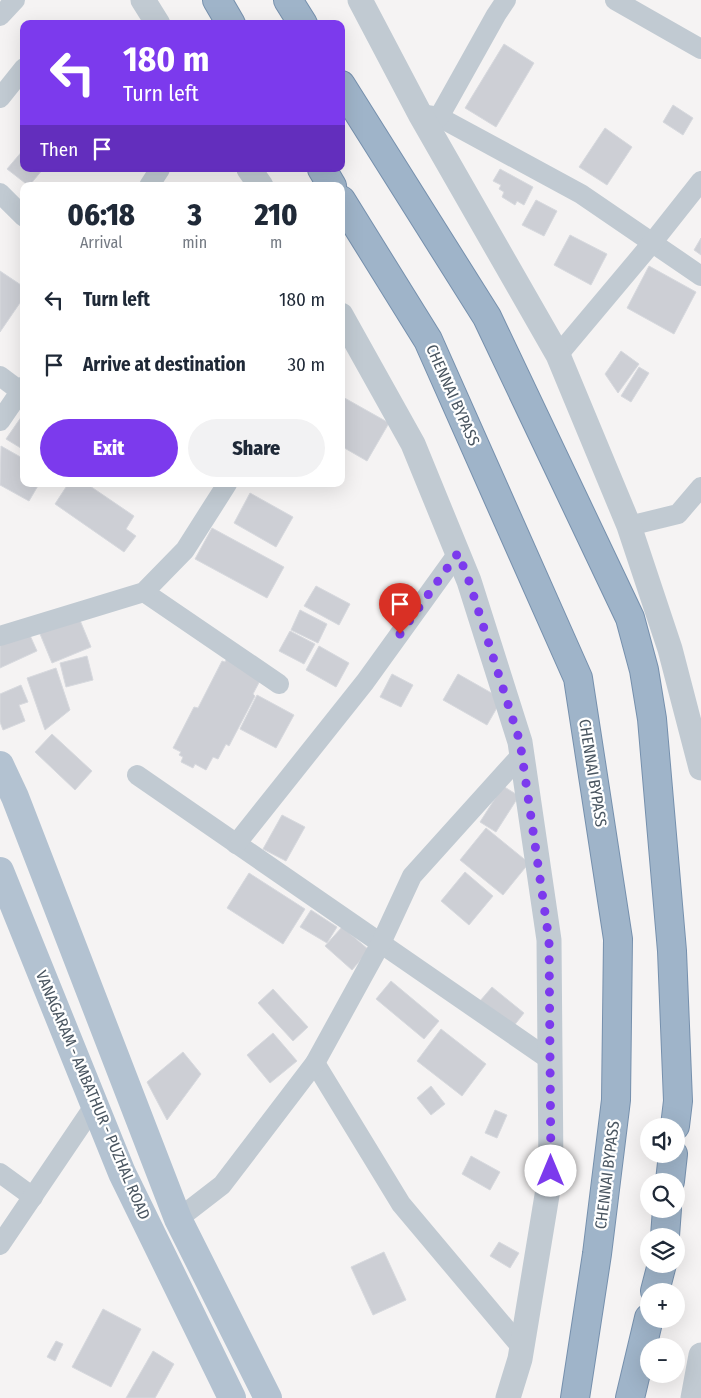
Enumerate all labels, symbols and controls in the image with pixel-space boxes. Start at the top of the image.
text: 180 m [123,38,209,80]
icon: left [40,40,105,105]
text: Turn left [123,80,199,107]
icon: arrive [88,135,116,163]
text: Then [40,138,78,161]
text: 06:18 [67,197,135,233]
text: 3 [188,197,202,233]
text: 210 [254,197,298,233]
text: Arrival [80,233,122,252]
text: min [182,233,207,252]
text: m [270,233,282,252]
icon: left [40,286,68,314]
text: Turn left [83,288,150,311]
text: 180 m [279,288,325,311]
street label: CHENNAI BYPASS [422,341,484,449]
icon: arrive [40,351,68,379]
text: Arrive at destination [83,353,246,376]
text: 30 m [287,353,325,376]
button: Exit [40,419,178,477]
button: Share [188,419,325,477]
pin [379,583,421,634]
icon: arrive [386,590,414,618]
street label: CHENNAI BYPASS [575,718,611,828]
street label: VANAGARAM - AMBATHUR - PUZHAL ROAD [32,968,154,1222]
map controls [640,1118,685,1383]
button: sound [640,1118,685,1163]
street label: CHENNAI BYPASS [591,1120,623,1230]
position arrow [524,1144,576,1196]
button: search [640,1173,685,1218]
button: layers [640,1228,685,1273]
button: + [640,1283,685,1328]
button: − [640,1338,685,1383]

